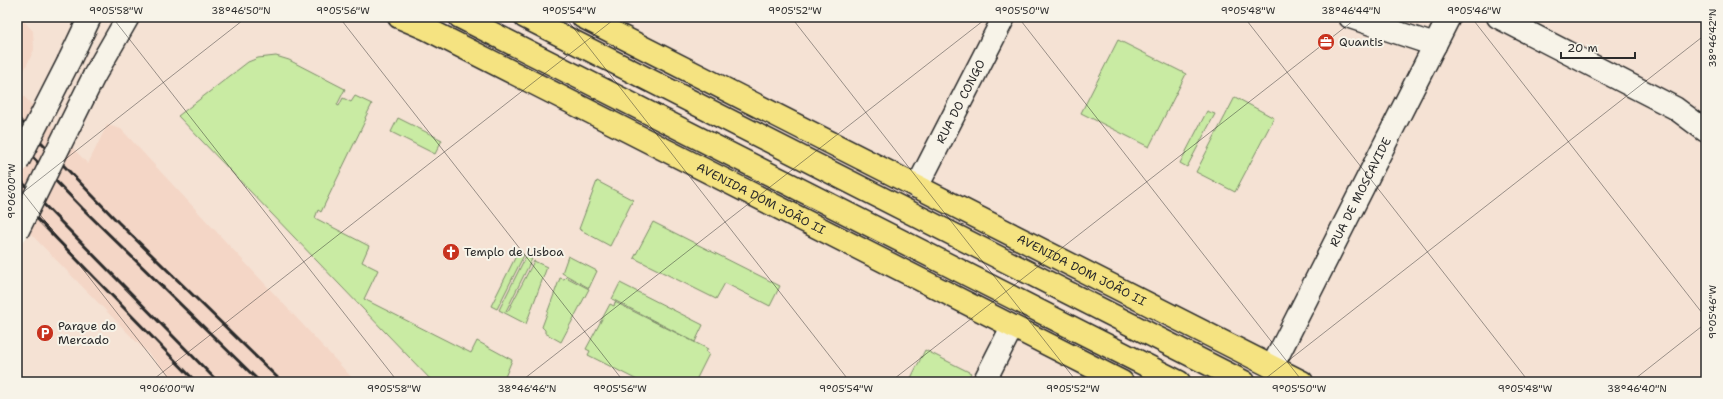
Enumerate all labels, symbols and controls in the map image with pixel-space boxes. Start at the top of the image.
text: 9°05'58"W [89,4,144,17]
text: 38°46'50"N [211,4,271,17]
text: 9°05'56"W [316,4,370,17]
text: 9°05'54"W [542,4,597,17]
text: 9°05'52"W [768,4,822,17]
text: 9°05'50"W [995,4,1050,17]
text: 9°05'48"W [1221,4,1276,17]
text: 38°46'44"N [1321,4,1381,17]
text: 9°05'46"W [1447,4,1502,17]
text: 38°46'42"N [1706,9,1719,67]
office icon: Quantis [1316,32,1336,52]
place label: Quantis [1339,34,1383,50]
scale bar [1561,34,1635,60]
text: 20 m [1567,40,1598,56]
street label: RUA DO CONGO [933,57,989,146]
street label: RUA DE MOSCAVIDE [1326,135,1395,250]
street label: AVENIDA DOM JOÃO II [694,159,829,238]
text: 9°06'00"W [5,163,18,219]
street label: AVENIDA DOM JOÃO II [1014,231,1149,310]
church icon: Templo de Lisboa [441,242,461,262]
place label: Templo de Lisboa [464,244,564,260]
text: 9°05'46"W [1706,284,1719,339]
place label: Parque do Mercado [58,318,116,348]
parking icon: Parque do Mercado [35,323,55,343]
text: 9°06'00"W [139,382,195,395]
text: 9°05'58"W [367,382,422,395]
text: 38°46'46"N [498,382,556,395]
text: 9°05'56"W [593,382,647,395]
text: 9°05'54"W [819,382,874,395]
text: 9°05'52"W [1046,382,1100,395]
text: 9°05'50"W [1272,382,1327,395]
text: 9°05'48"W [1498,382,1553,395]
text: 38°46'40"N [1607,382,1667,395]

